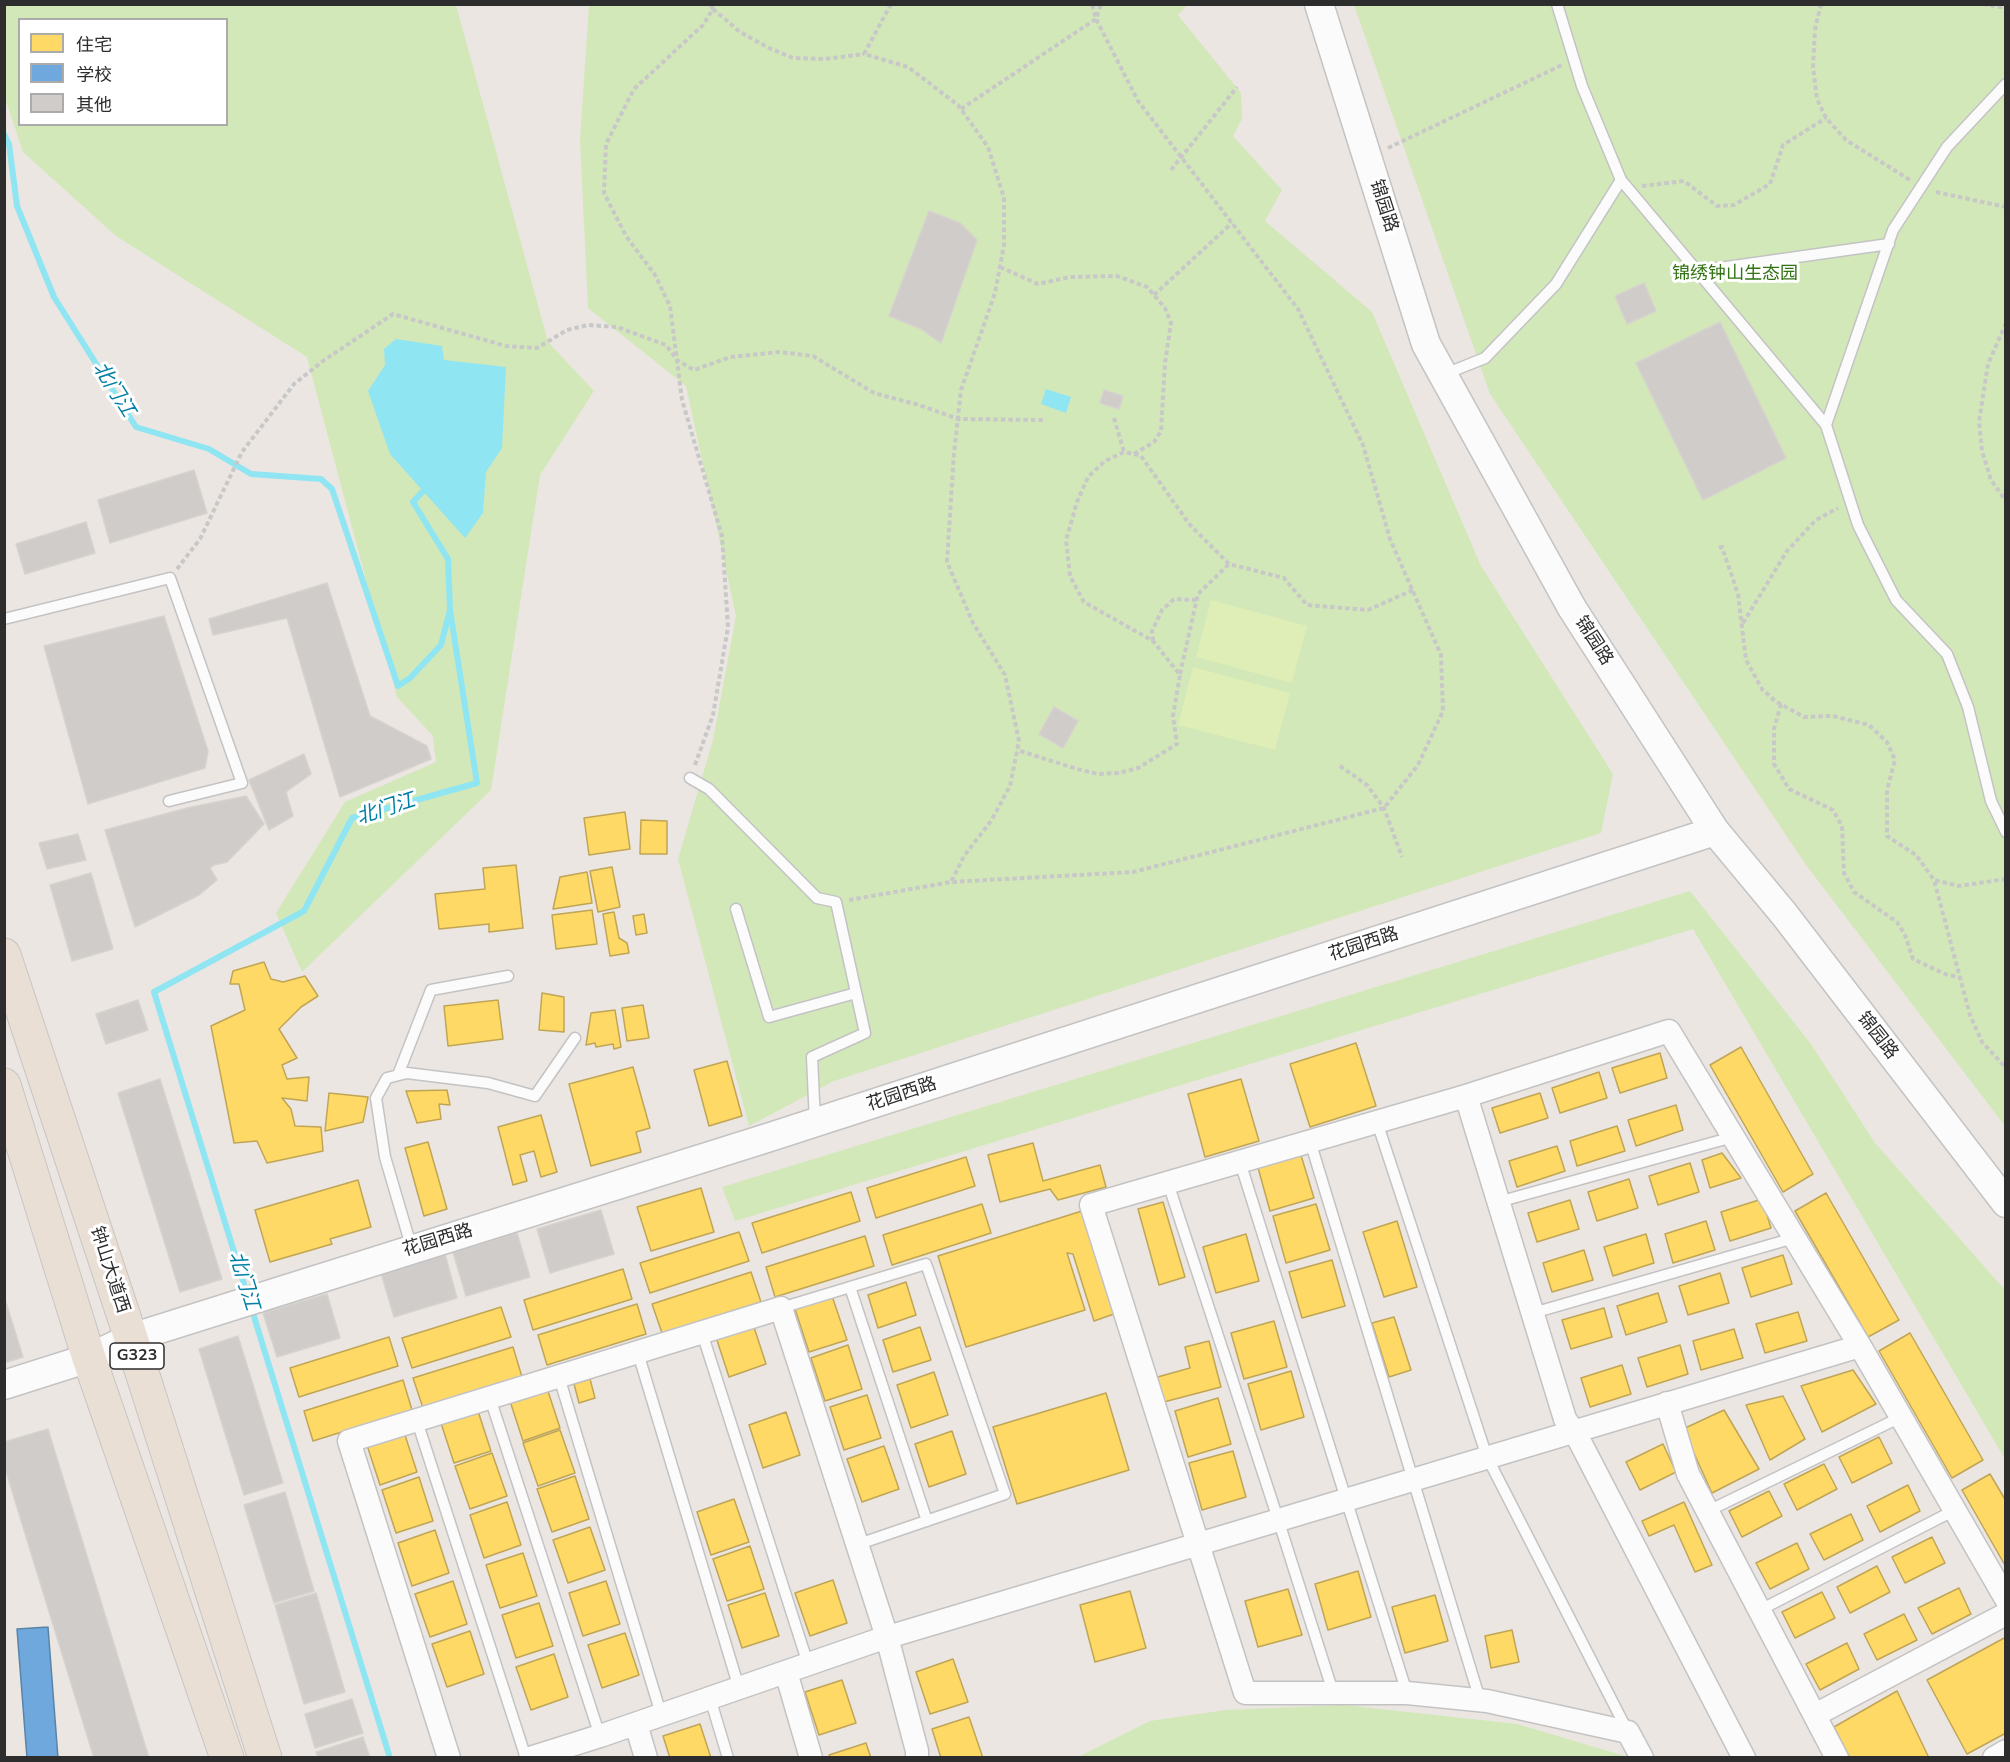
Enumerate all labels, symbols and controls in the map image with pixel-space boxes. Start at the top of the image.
legend [18,18,228,126]
text: 住宅 [76,33,112,57]
text: 学校 [76,63,112,87]
text: 其他 [76,93,112,117]
street label: 锦园路 [1364,177,1402,235]
park label: 锦绣钟山生态园 [1672,264,1798,286]
water label: 北门江 [87,358,139,422]
street label: 锦园路 [1569,612,1617,670]
water label: 北门江 [354,789,418,831]
street label: 花园西路 [1326,924,1402,966]
street label: 锦园路 [1852,1008,1902,1064]
street label: 花园西路 [864,1074,940,1116]
street label: 花园西路 [400,1220,476,1262]
street label: 钟山大道西 [85,1224,133,1316]
water label: 北门江 [223,1249,263,1313]
road number: G323 [110,1343,164,1369]

